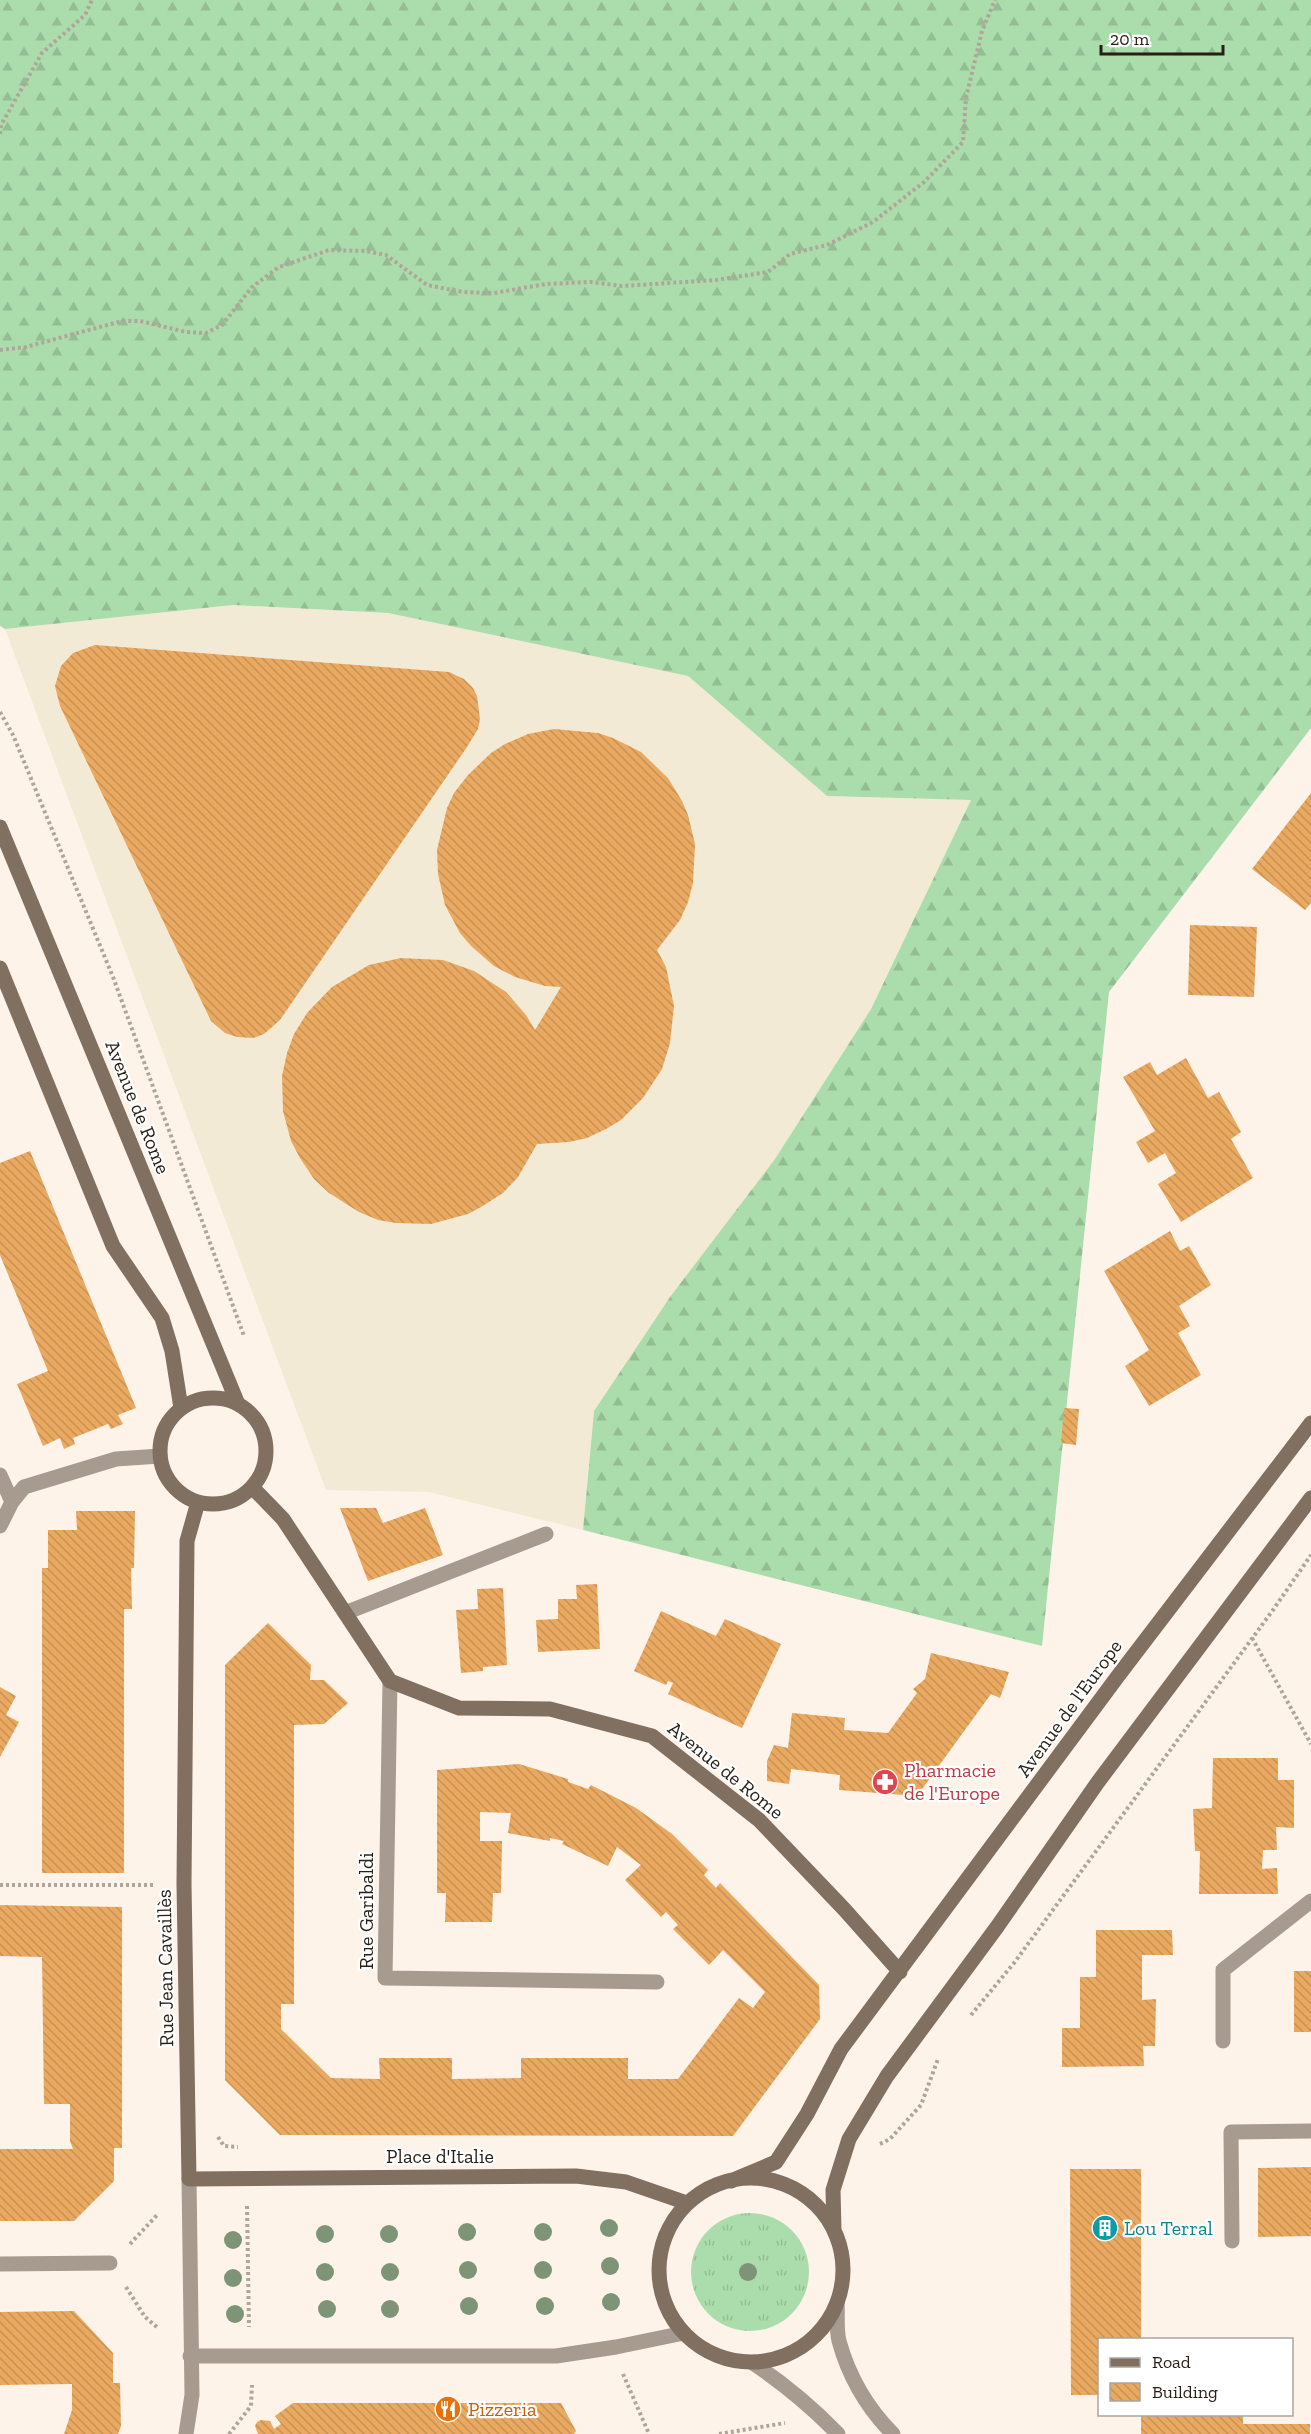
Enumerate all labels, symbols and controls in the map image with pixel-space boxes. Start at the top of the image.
scale bar [1101,18,1222,56]
text: 20 m [1110,28,1150,50]
street label: Avenue de Rome [100,1037,176,1177]
street label: Avenue de l'Europe [1011,1635,1127,1781]
street label: Avenue de Rome [663,1716,789,1824]
place label: Pharmacie de l'Europe [904,1758,1000,1805]
pharmacy icon: Pharmacie de l'Europe [870,1767,900,1797]
street label: Rue Garibaldi [354,1852,378,1970]
street label: Rue Jean Cavaillès [152,1889,178,2047]
street label: Place d'Italie [386,2144,494,2168]
building icon: Lou Terral [1090,2213,1120,2243]
place label: Lou Terral [1124,2216,1213,2240]
legend [1098,2338,1293,2416]
text: Road [1152,2351,1191,2373]
text: Building [1152,2381,1218,2403]
restaurant icon: Pizzeria [433,2394,463,2424]
place label: Pizzeria [468,2397,537,2421]

